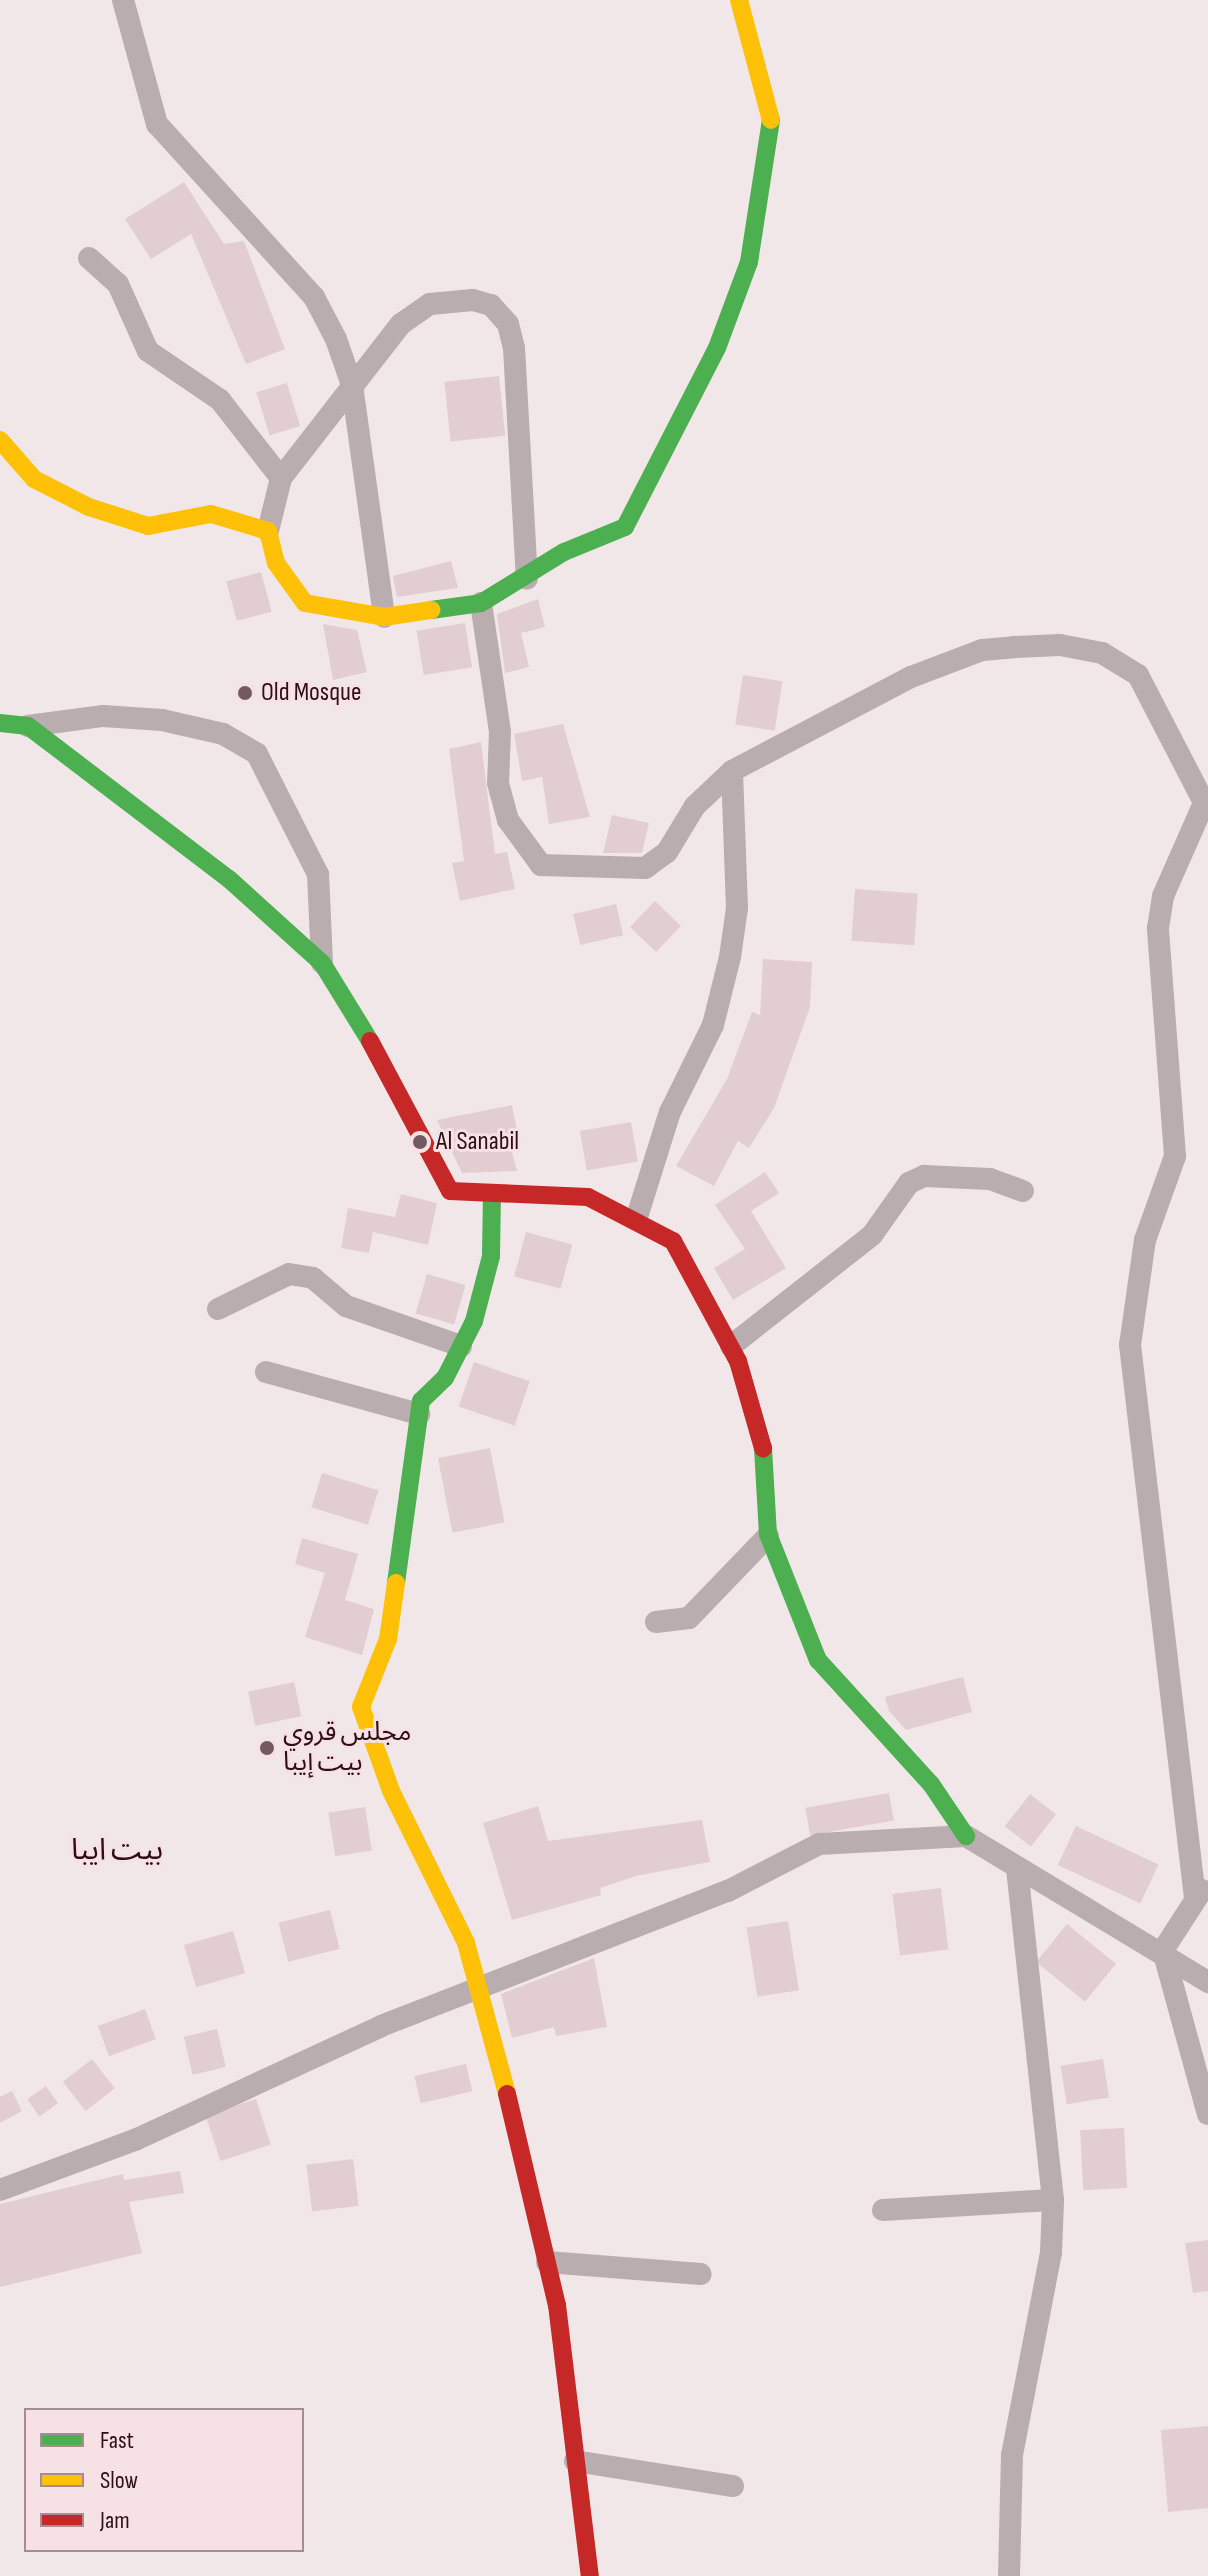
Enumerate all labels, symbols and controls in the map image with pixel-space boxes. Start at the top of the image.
place label: Old Mosque [261,677,361,709]
marker: Old Mosque [236,684,254,702]
place label: Al Sanabil [436,1126,519,1158]
marker: Al Sanabil [411,1133,429,1151]
place label: مجلس قروي بيت إيبا [283,1717,411,1778]
marker: مجلس قروي بيت إيبا [258,1739,276,1757]
district label: بيت ايبا [71,1832,163,1868]
legend [24,2408,304,2552]
text: Fast [100,2426,134,2455]
text: Slow [100,2466,138,2495]
text: Jam [100,2506,130,2535]

